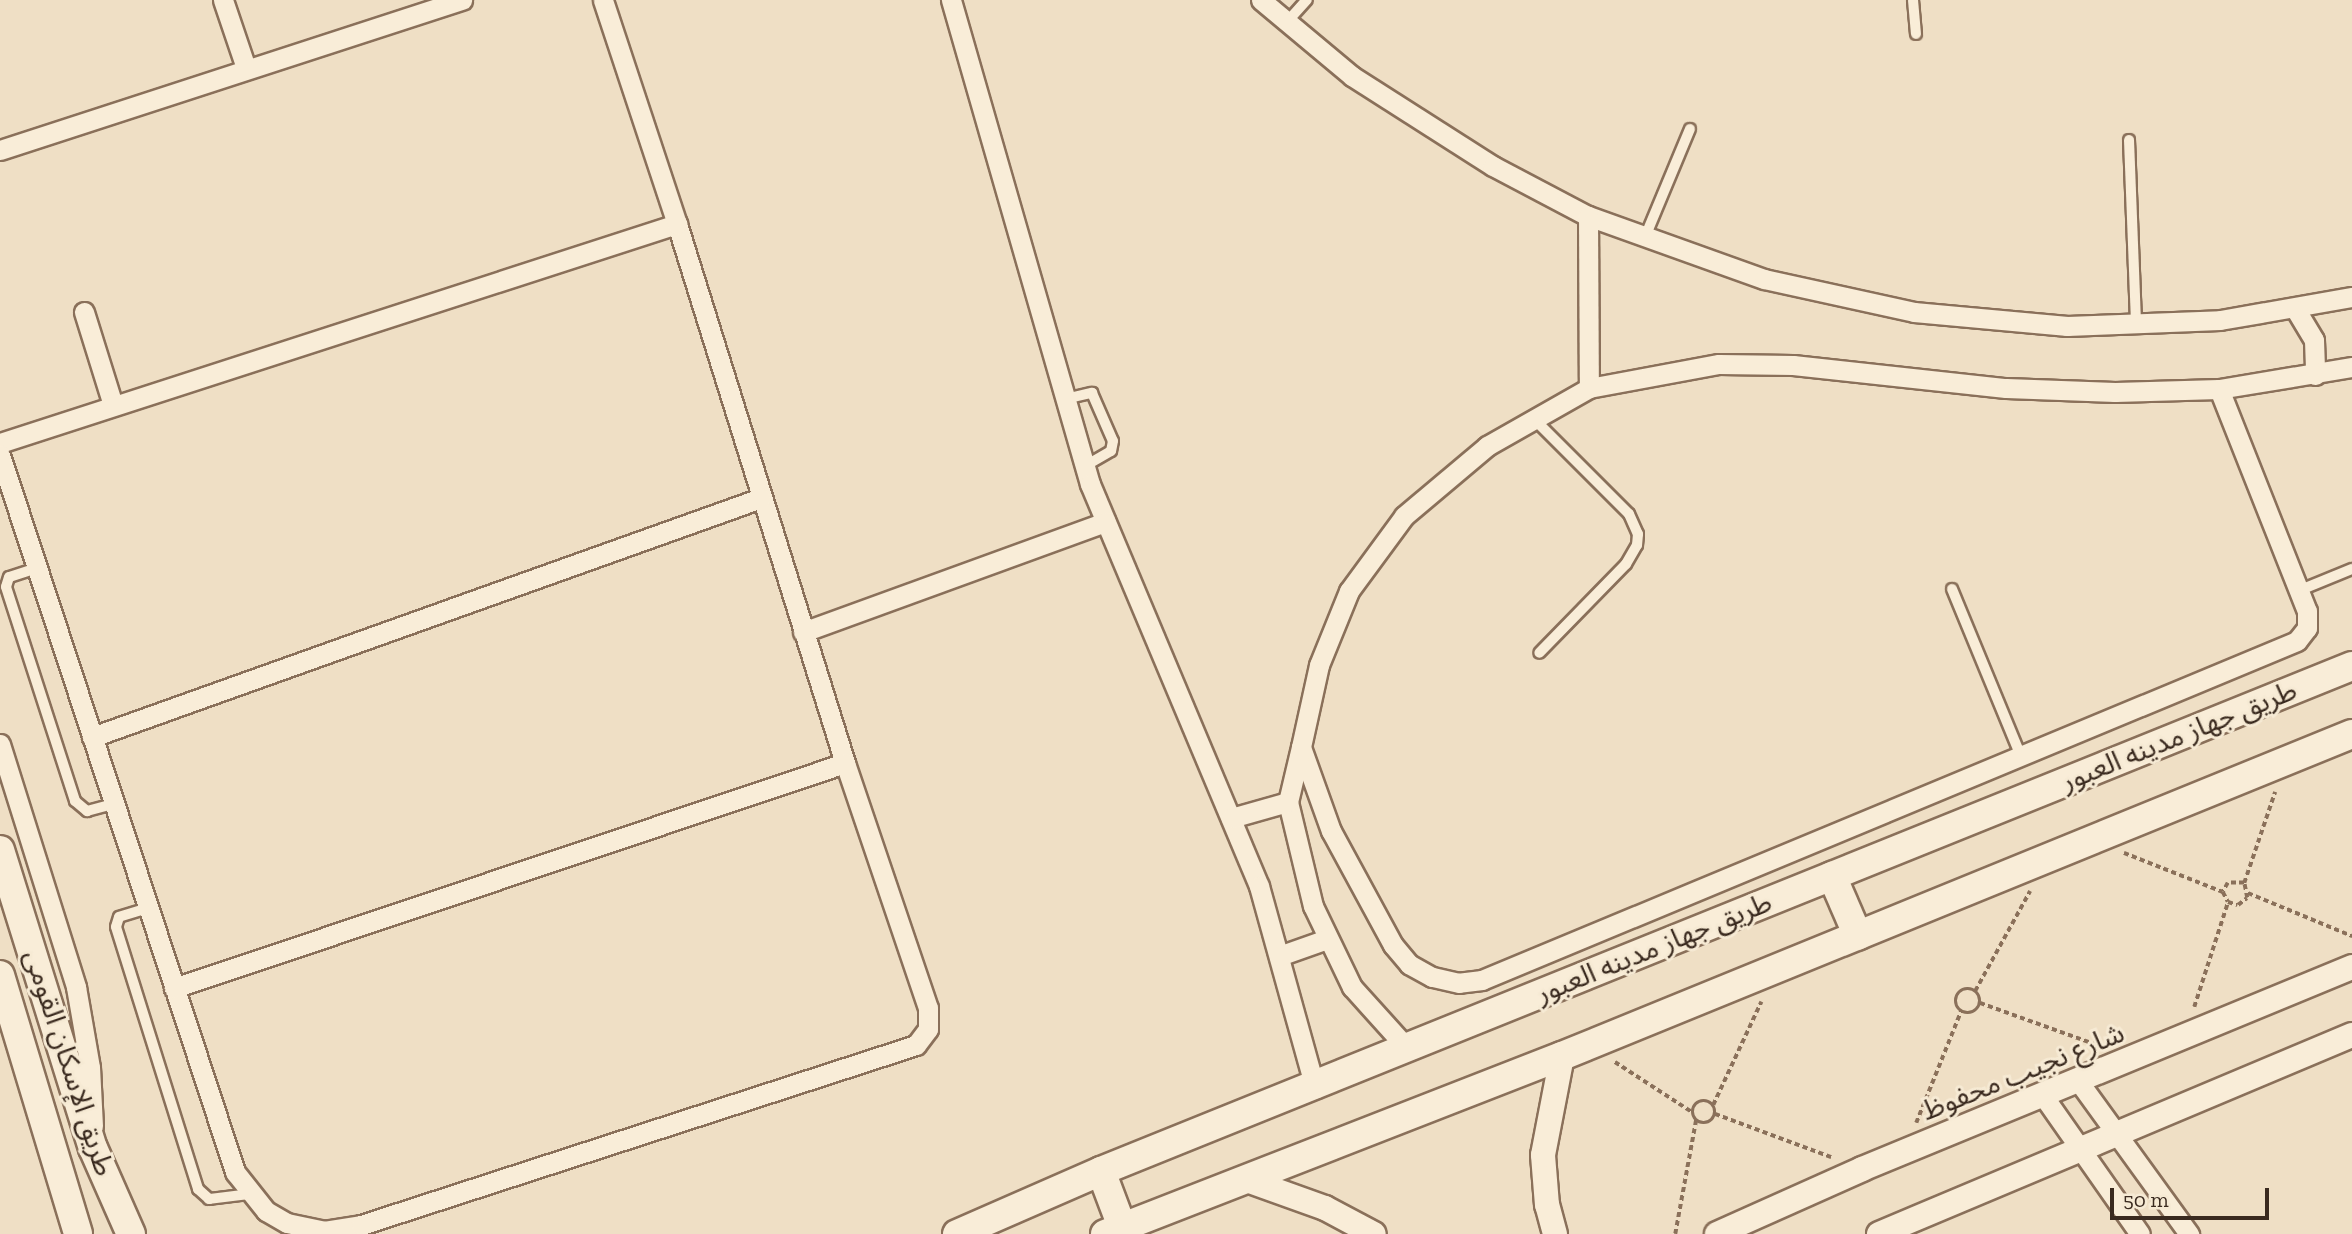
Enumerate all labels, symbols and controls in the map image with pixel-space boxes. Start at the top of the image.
street label: طريق جهاز مدينه العبور [2056,673,2302,799]
street label: طريق جهاز مدينه العبور [1531,885,1777,1011]
street label: طريق الإسكان القومى [17,946,121,1180]
street label: شارع نجيب محفوظ [1917,1016,2129,1128]
scale bar [2114,1174,2273,1218]
text: 50 m [2123,1187,2169,1212]

